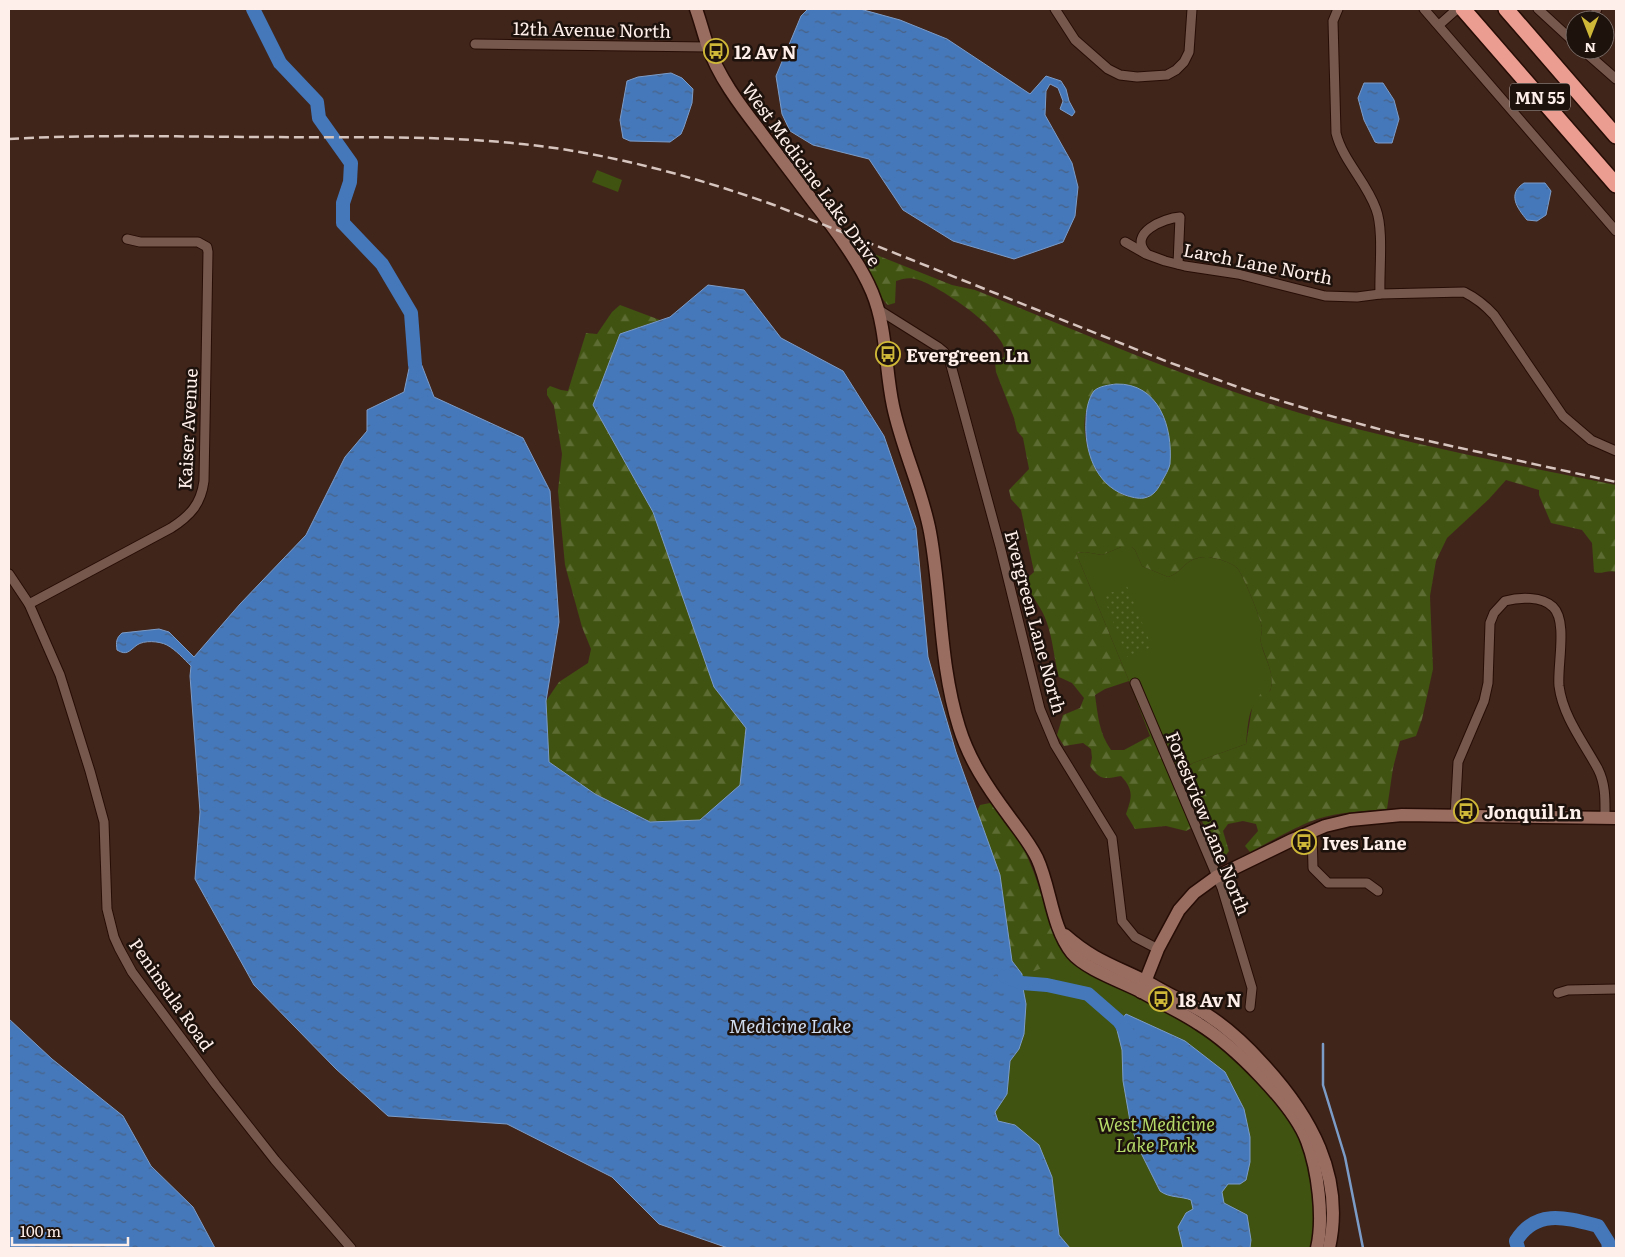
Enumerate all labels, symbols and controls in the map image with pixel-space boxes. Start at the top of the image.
north arrow [1565,10,1615,60]
street label: 12th Avenue North [513,14,671,44]
bus stop icon: 12 Av N [703,38,729,64]
place label: 12 Av N [734,38,797,65]
text: N [1584,39,1596,59]
street label: West Medicine Lake Drive [736,76,888,272]
road number: MN 55 [1510,84,1570,110]
street label: Larch Lane North [1181,235,1335,291]
bus stop icon: Evergreen Ln [875,341,901,367]
place label: Evergreen Ln [906,341,1030,368]
street label: Kaiser Avenue [170,368,204,490]
street label: Evergreen Lane North [998,527,1074,717]
street label: Forestview Lane North [1160,727,1258,919]
bus stop icon: Jonquil Ln [1453,798,1479,824]
place label: Jonquil Ln [1484,798,1582,825]
bus stop icon: Ives Lane [1291,829,1317,855]
place label: Ives Lane [1322,829,1407,856]
street label: Peninsula Road [123,932,221,1056]
bus stop icon: 18 Av N [1148,986,1174,1012]
place label: 18 Av N [1178,986,1242,1013]
water label: Medicine Lake [729,1011,851,1039]
park label: West Medicine Lake Park [1097,1110,1215,1158]
scale bar [12,1214,129,1246]
text: 100 m [20,1219,61,1242]

